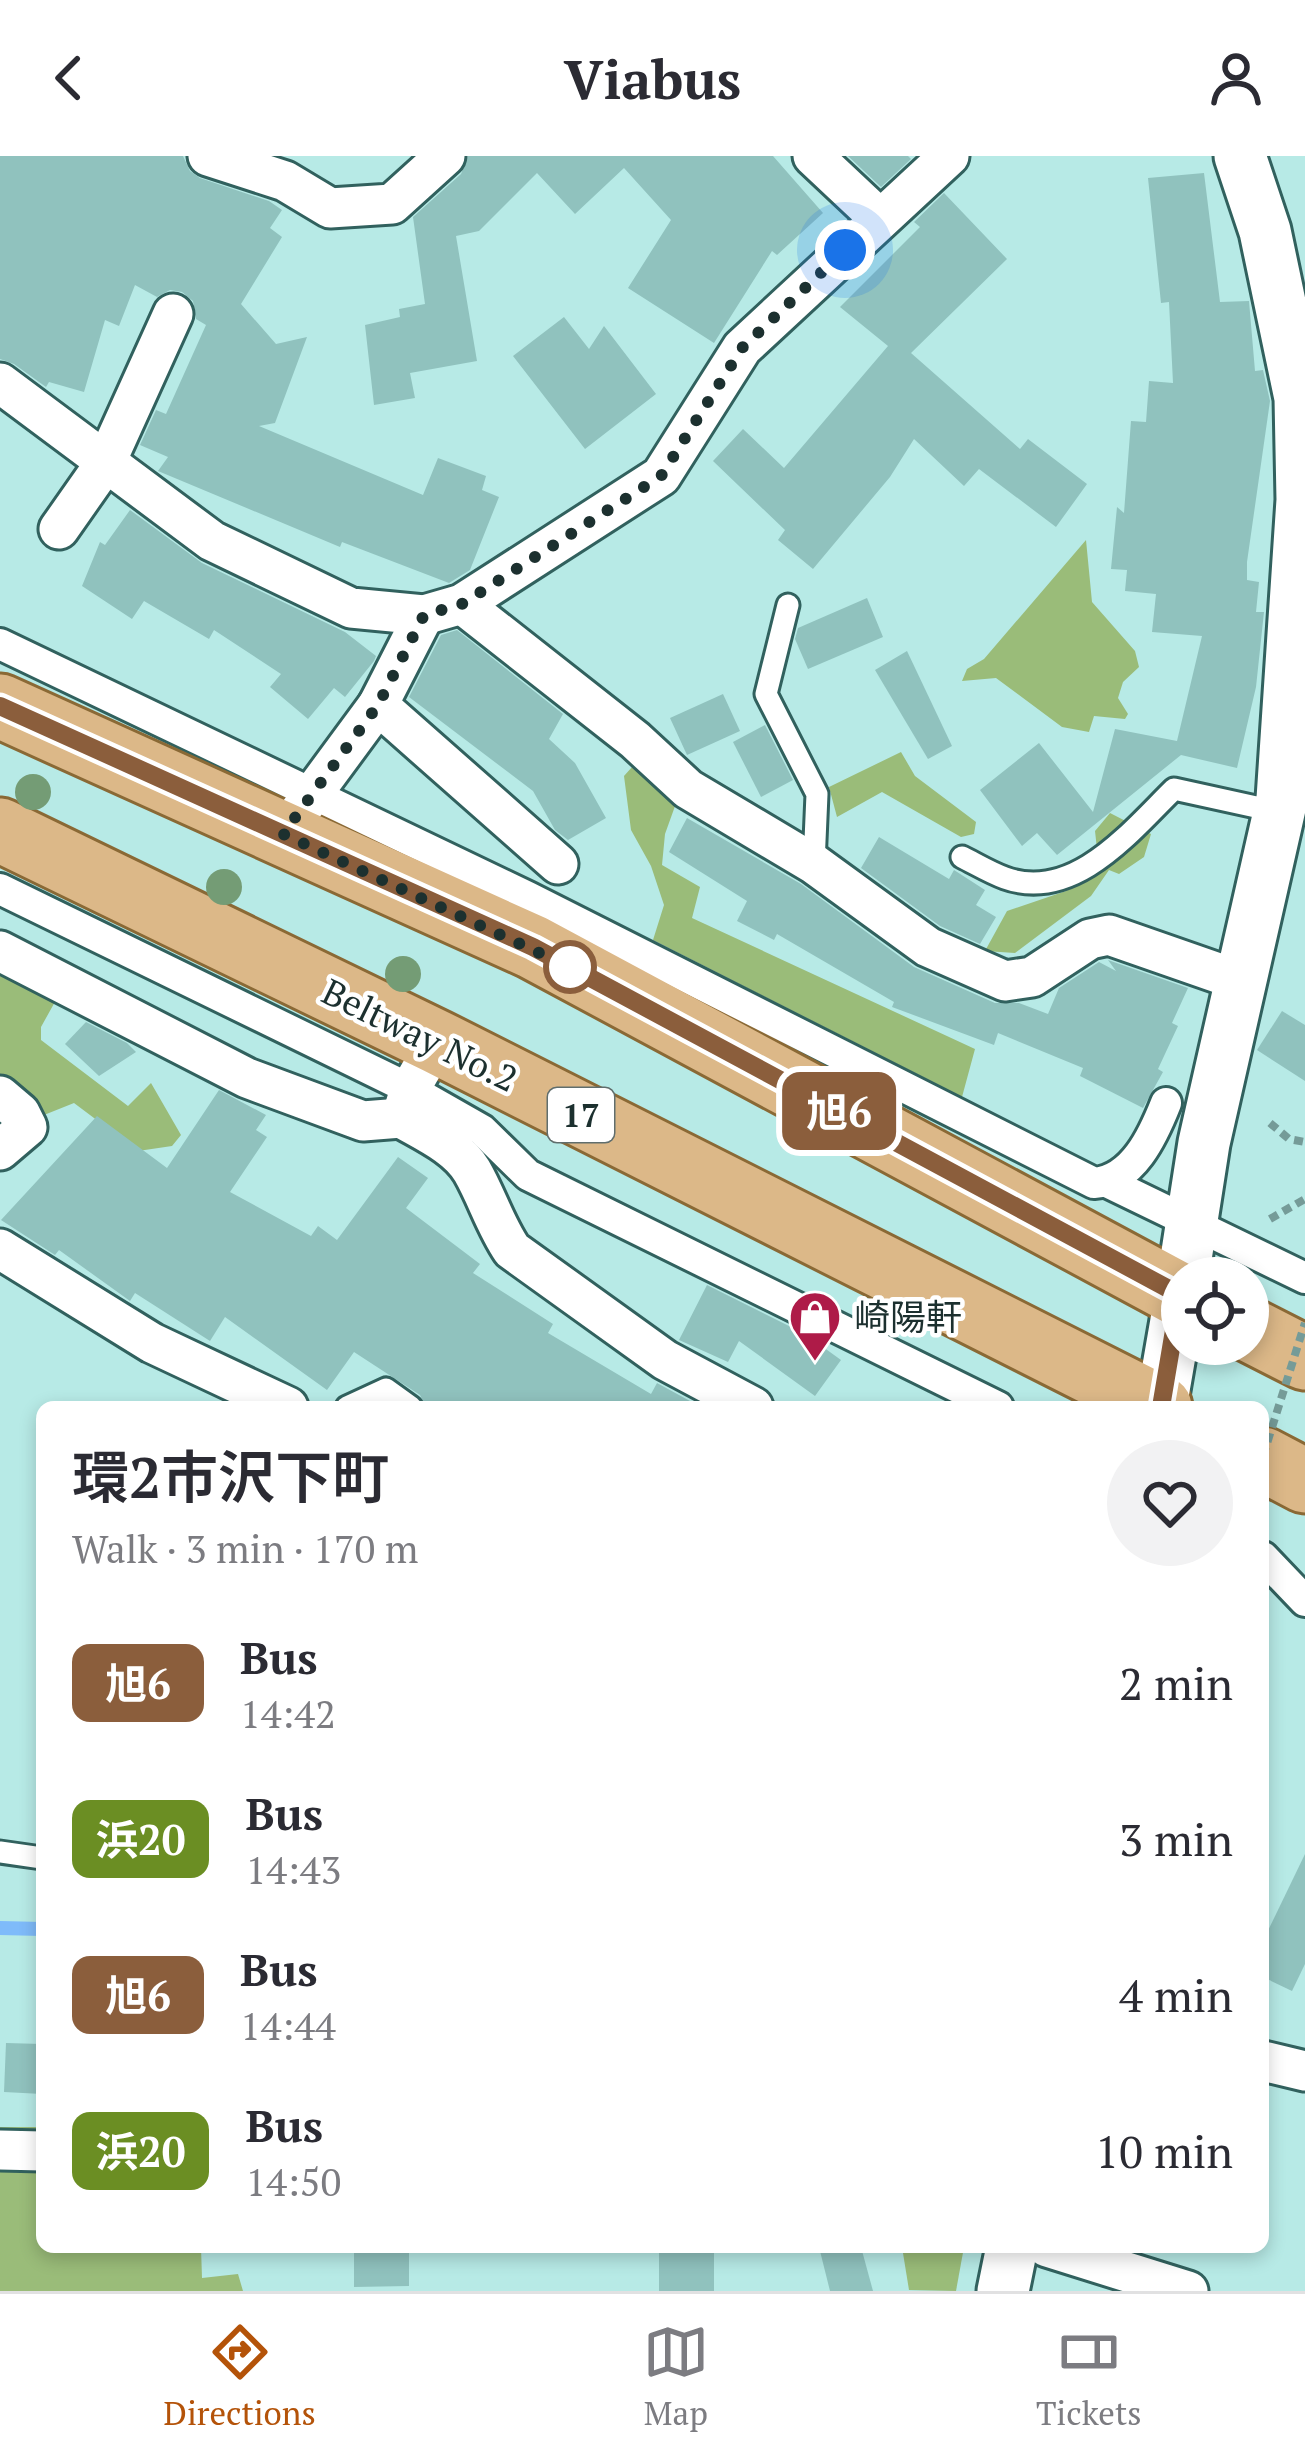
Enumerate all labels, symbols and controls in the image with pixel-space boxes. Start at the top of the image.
text: Viabus [564,43,741,114]
icon: back [36,45,102,111]
icon: person [1203,45,1269,111]
your location [815,220,875,280]
unlabelled marker [545,942,595,992]
street label: Beltway No.2 [315,967,525,1102]
line badge: 旭6 [785,1072,893,1150]
text: 旭6 [806,1083,872,1139]
road number: 17 [548,1088,614,1142]
map controls [1161,1257,1269,1365]
button: locate [1161,1257,1269,1365]
shop icon: 崎陽軒 [787,1289,843,1363]
place label: 崎陽軒 [854,1293,962,1340]
text: 環2市沢下町 [72,1439,389,1514]
button: heart [1107,1440,1233,1566]
text: Walk · 3 min · 170 m [72,1522,418,1574]
text: Bus [240,1627,318,1687]
text: 2 min [1119,1653,1233,1713]
text: 旭6 [105,1655,171,1711]
text: 14:42 [240,1687,336,1739]
text: Bus [245,1783,323,1843]
text: 3 min [1119,1809,1233,1869]
text: 浜20 [96,1811,185,1867]
text: 14:43 [245,1843,341,1895]
text: Bus [240,1939,318,1999]
text: 4 min [1119,1965,1233,2025]
text: 旭6 [105,1967,171,2023]
text: 14:44 [240,1999,336,2051]
text: Bus [245,2095,323,2155]
text: 10 min [1095,2121,1233,2181]
text: 浜20 [96,2123,185,2179]
text: 14:50 [245,2155,341,2207]
tab: Directions [164,2319,316,2434]
tab: Map [643,2319,709,2434]
tab: Tickets [1036,2319,1141,2434]

